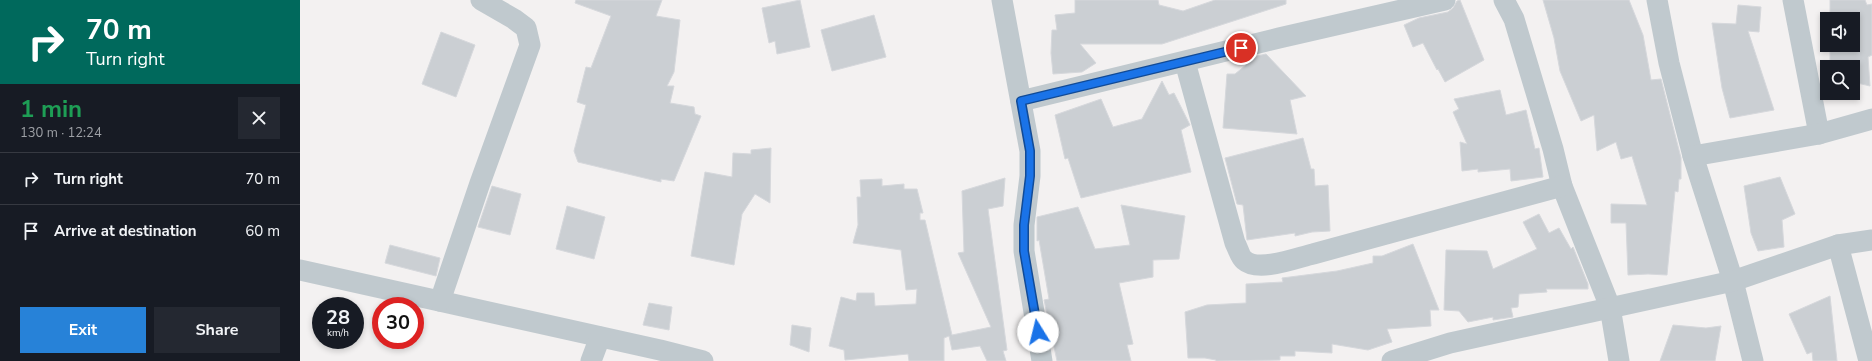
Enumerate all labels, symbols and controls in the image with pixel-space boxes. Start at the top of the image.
text: 70 m [86,11,152,49]
map controls [1820,12,1860,100]
button: sound [1820,12,1860,52]
icon: right [20,16,72,68]
pin [1224,31,1258,65]
icon: arrive [1230,37,1252,59]
text: Turn right [86,47,165,71]
button: search [1820,60,1860,100]
text: 1 min [20,93,82,125]
button: close [238,97,280,139]
text: 130 m · 12:24 [20,124,102,142]
icon: right [20,168,42,190]
text: Turn right [54,169,123,189]
text: 70 m [245,169,280,189]
icon: arrive [20,220,42,242]
text: Arrive at destination [54,221,197,241]
text: 60 m [245,221,280,241]
speed limit sign: 30 [372,297,424,349]
text: 28 [326,304,350,331]
button: Exit [20,307,146,353]
button: Share [154,307,280,353]
position arrow [1017,311,1059,353]
text: km/h [327,326,349,340]

